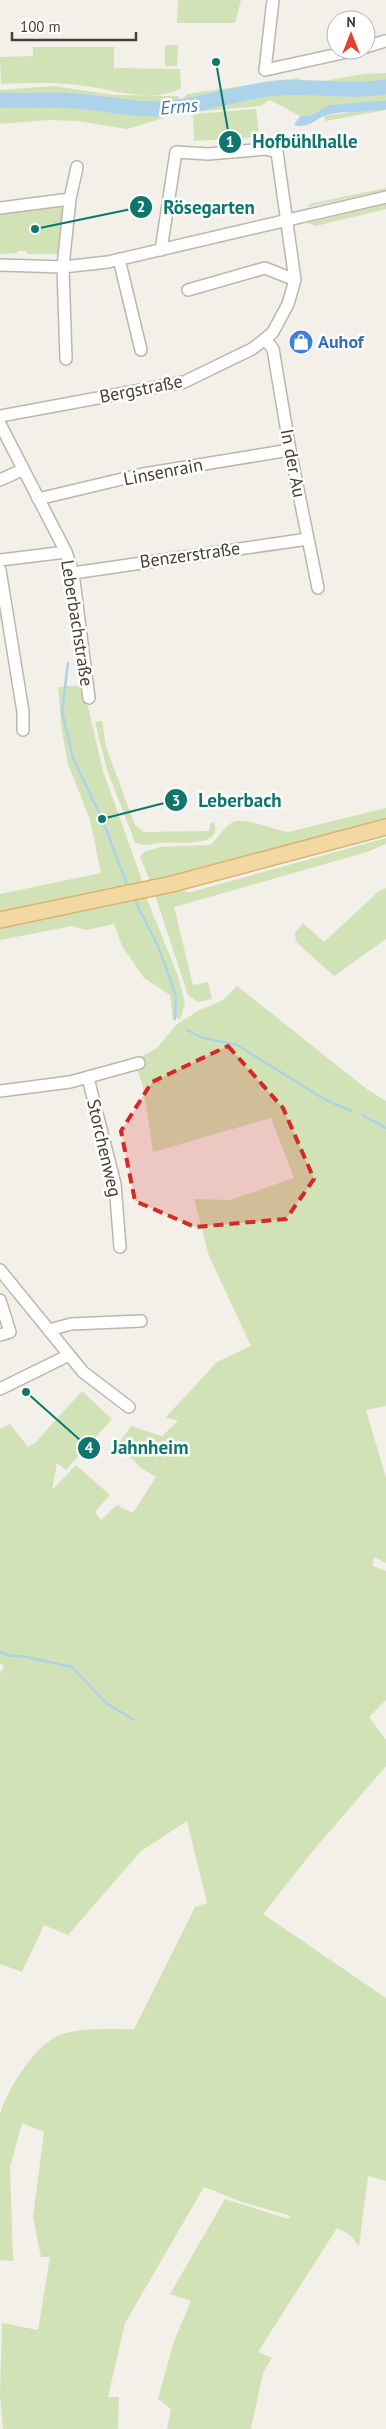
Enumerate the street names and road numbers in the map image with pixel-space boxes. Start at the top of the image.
street label: Bergstraße [97,369,184,408]
street label: In der Au [276,427,311,499]
street label: Linsenrain [121,453,204,490]
street label: Benzerstraße [138,536,242,573]
street label: Leberbachstraße [56,558,99,688]
street label: Storchenweg [82,1097,127,1199]

